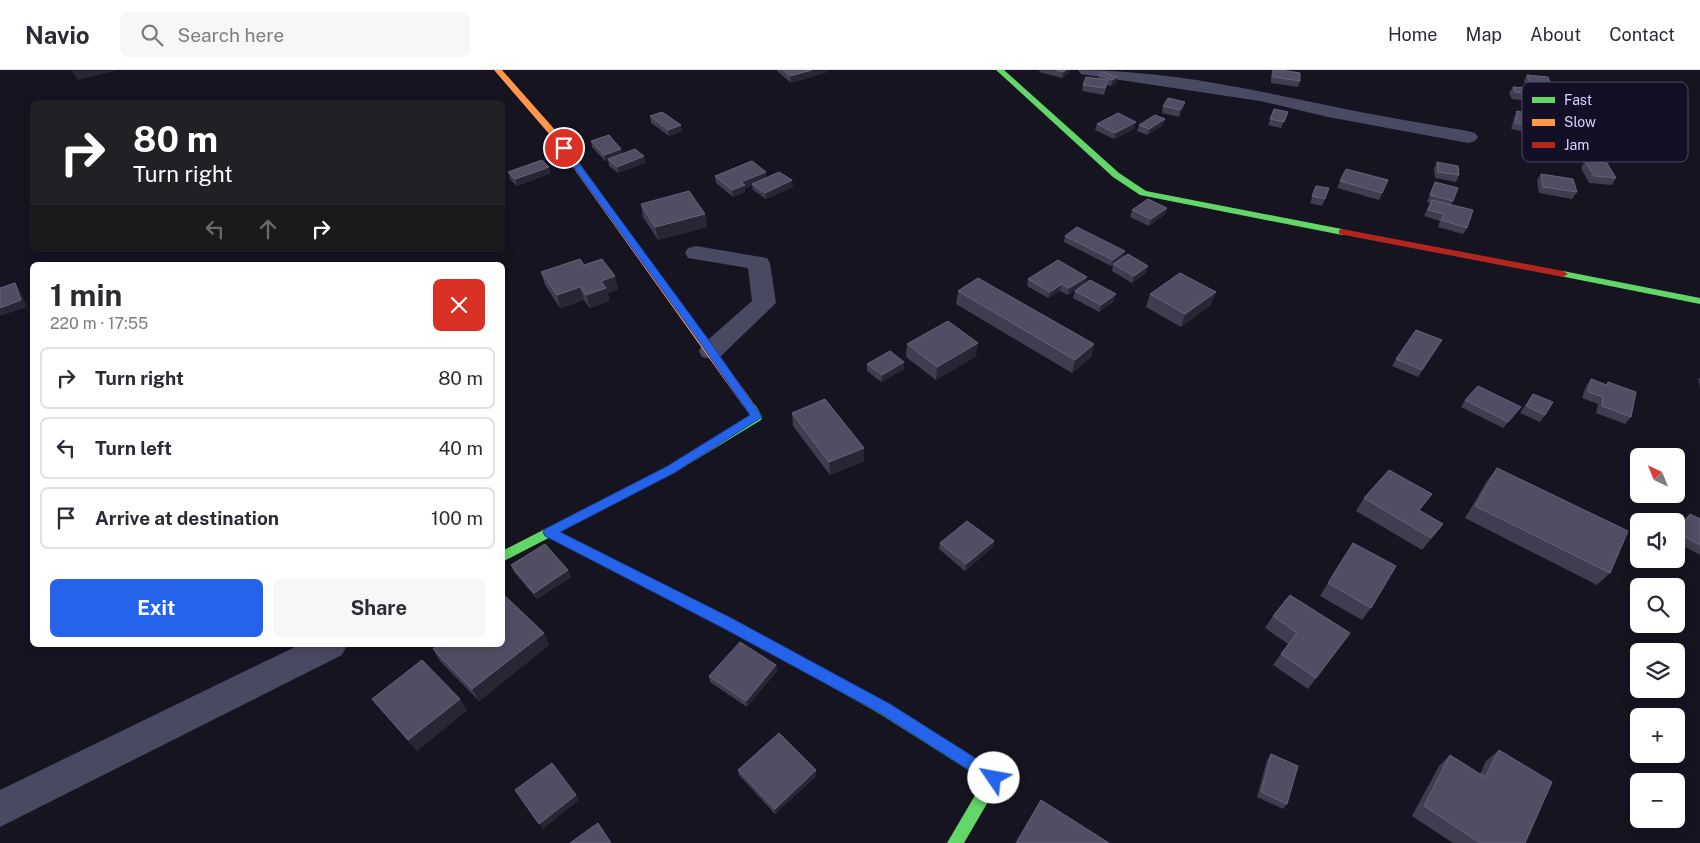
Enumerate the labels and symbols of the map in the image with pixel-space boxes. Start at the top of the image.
legend [1522,82,1688,162]
text: Fast [1564,92,1592,108]
text: Slow [1564,114,1596,130]
pin [543,127,585,169]
text: Jam [1564,137,1589,153]
north arrow [1630,448,1685,502]
position arrow [967,751,1019,803]

